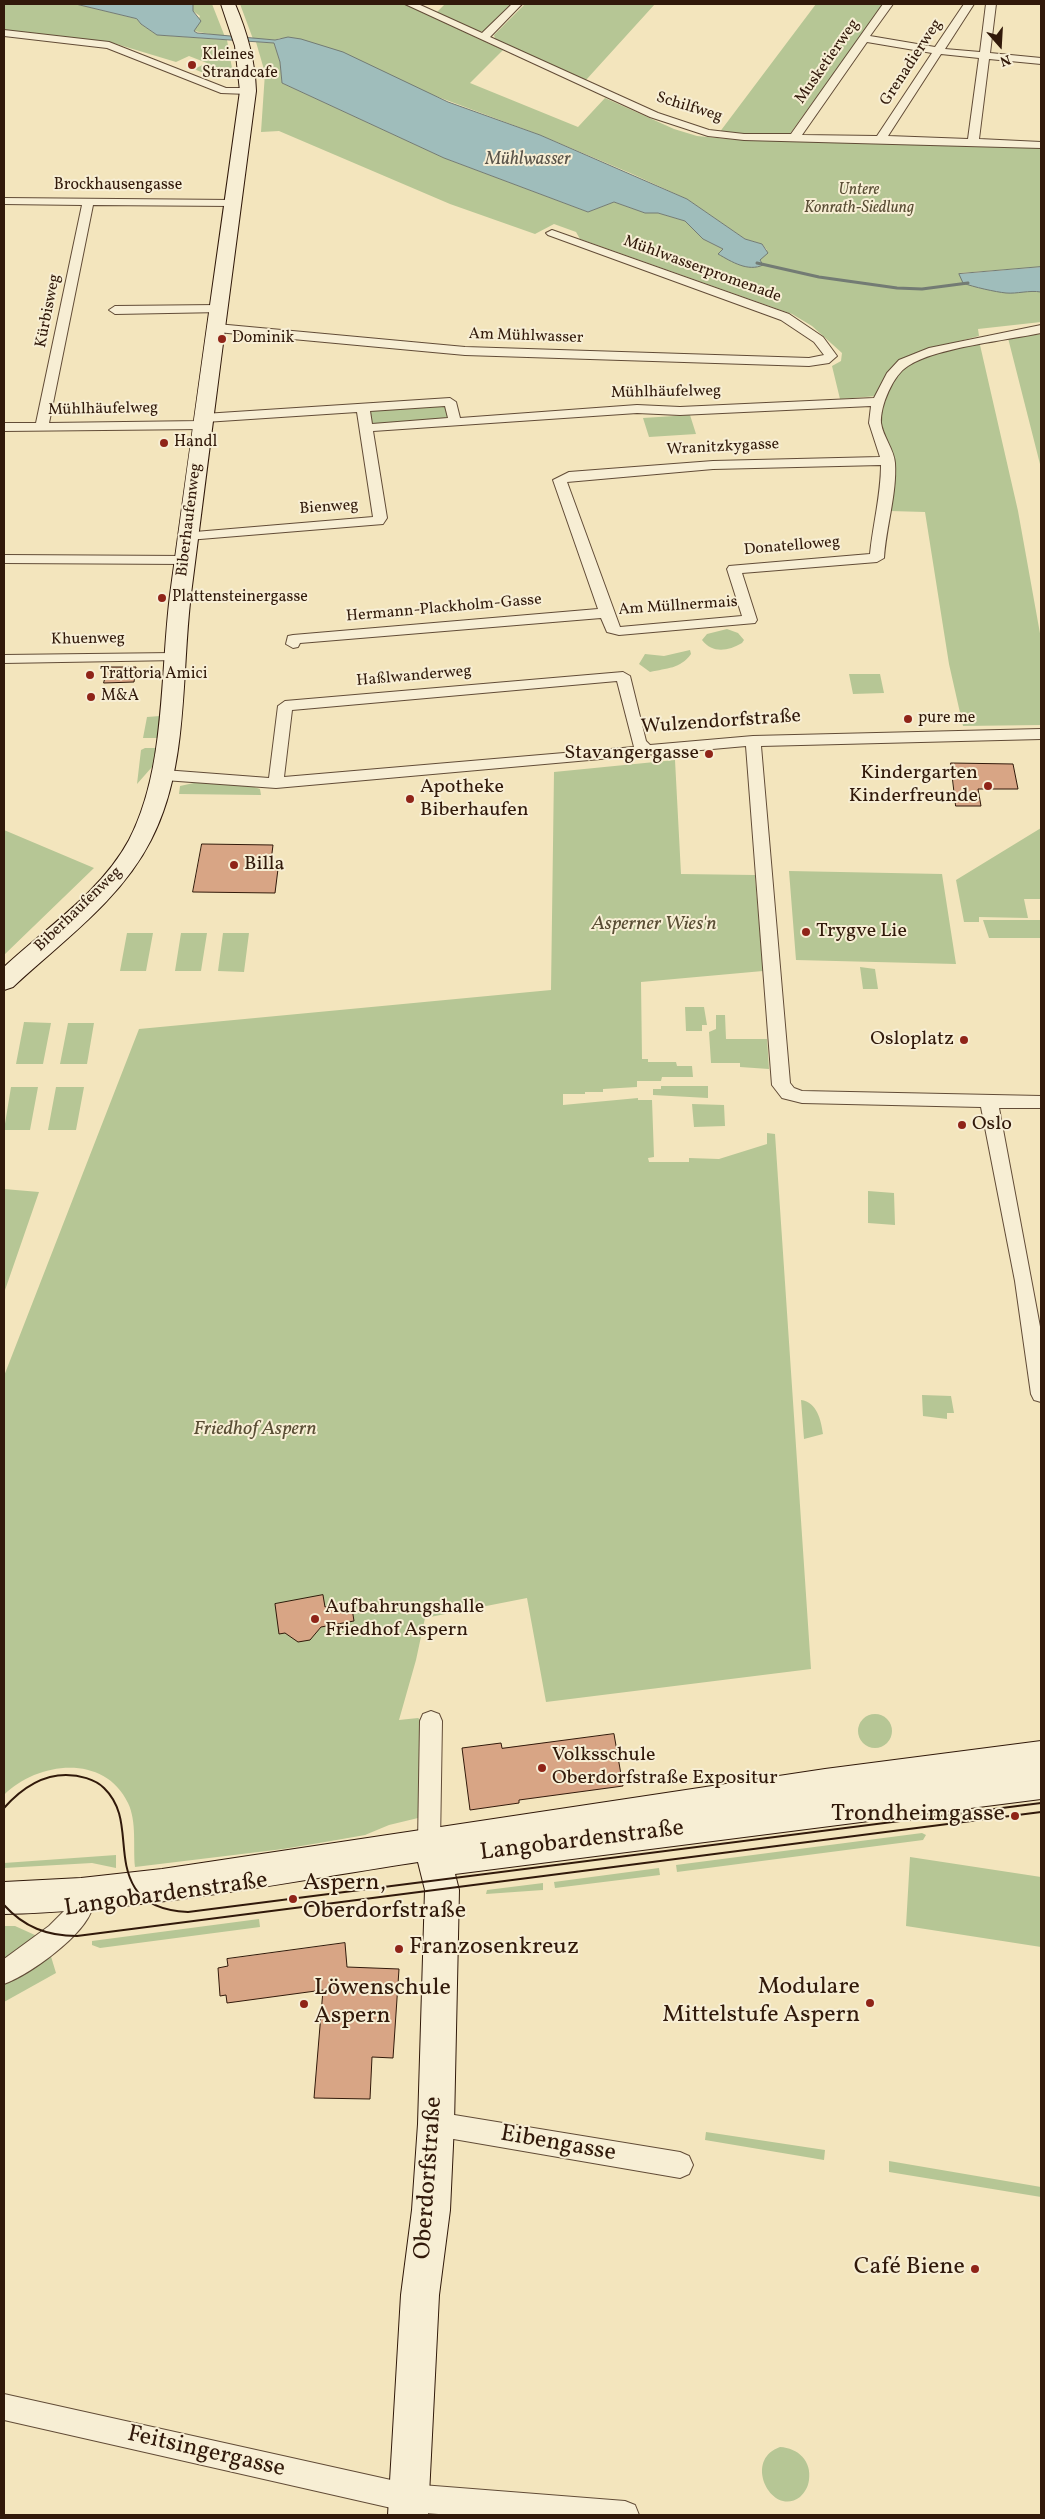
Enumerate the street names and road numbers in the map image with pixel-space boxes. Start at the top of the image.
street label: Musketierweg [792,16,864,108]
street label: Grenadierweg [877,16,947,110]
street label: Schilfweg [654,89,724,127]
street label: Brockhausengasse [54,176,182,196]
street label: Mühlwasserpromenade [620,233,784,307]
street label: Kürbisweg [32,273,66,349]
street label: Am Mühlwasser [468,325,584,349]
street label: Mühlhäufelweg [611,382,721,404]
street label: Mühlhäufelweg [48,399,158,421]
street label: Wranitzkygasse [666,435,780,461]
street label: Biberhaufenweg [174,462,206,578]
street label: Bienweg [299,496,359,520]
street label: Donatelloweg [743,533,841,561]
street label: Hermann-Plackholm-Gasse [345,591,543,627]
street label: Am Müllnermais [618,593,738,621]
street label: Khuenweg [51,630,125,650]
street label: Haßlwanderweg [356,662,472,692]
street label: Wulzendorfstraße [640,705,802,741]
street label: Biberhaufenweg [31,863,127,957]
street label: Langobardenstraße [478,1815,686,1869]
street label: Langobardenstraße [62,1867,270,1925]
street label: Oberdorfstraße [410,2096,450,2260]
street label: Eibengasse [498,2121,618,2169]
street label: Feitsingergasse [124,2421,288,2485]

